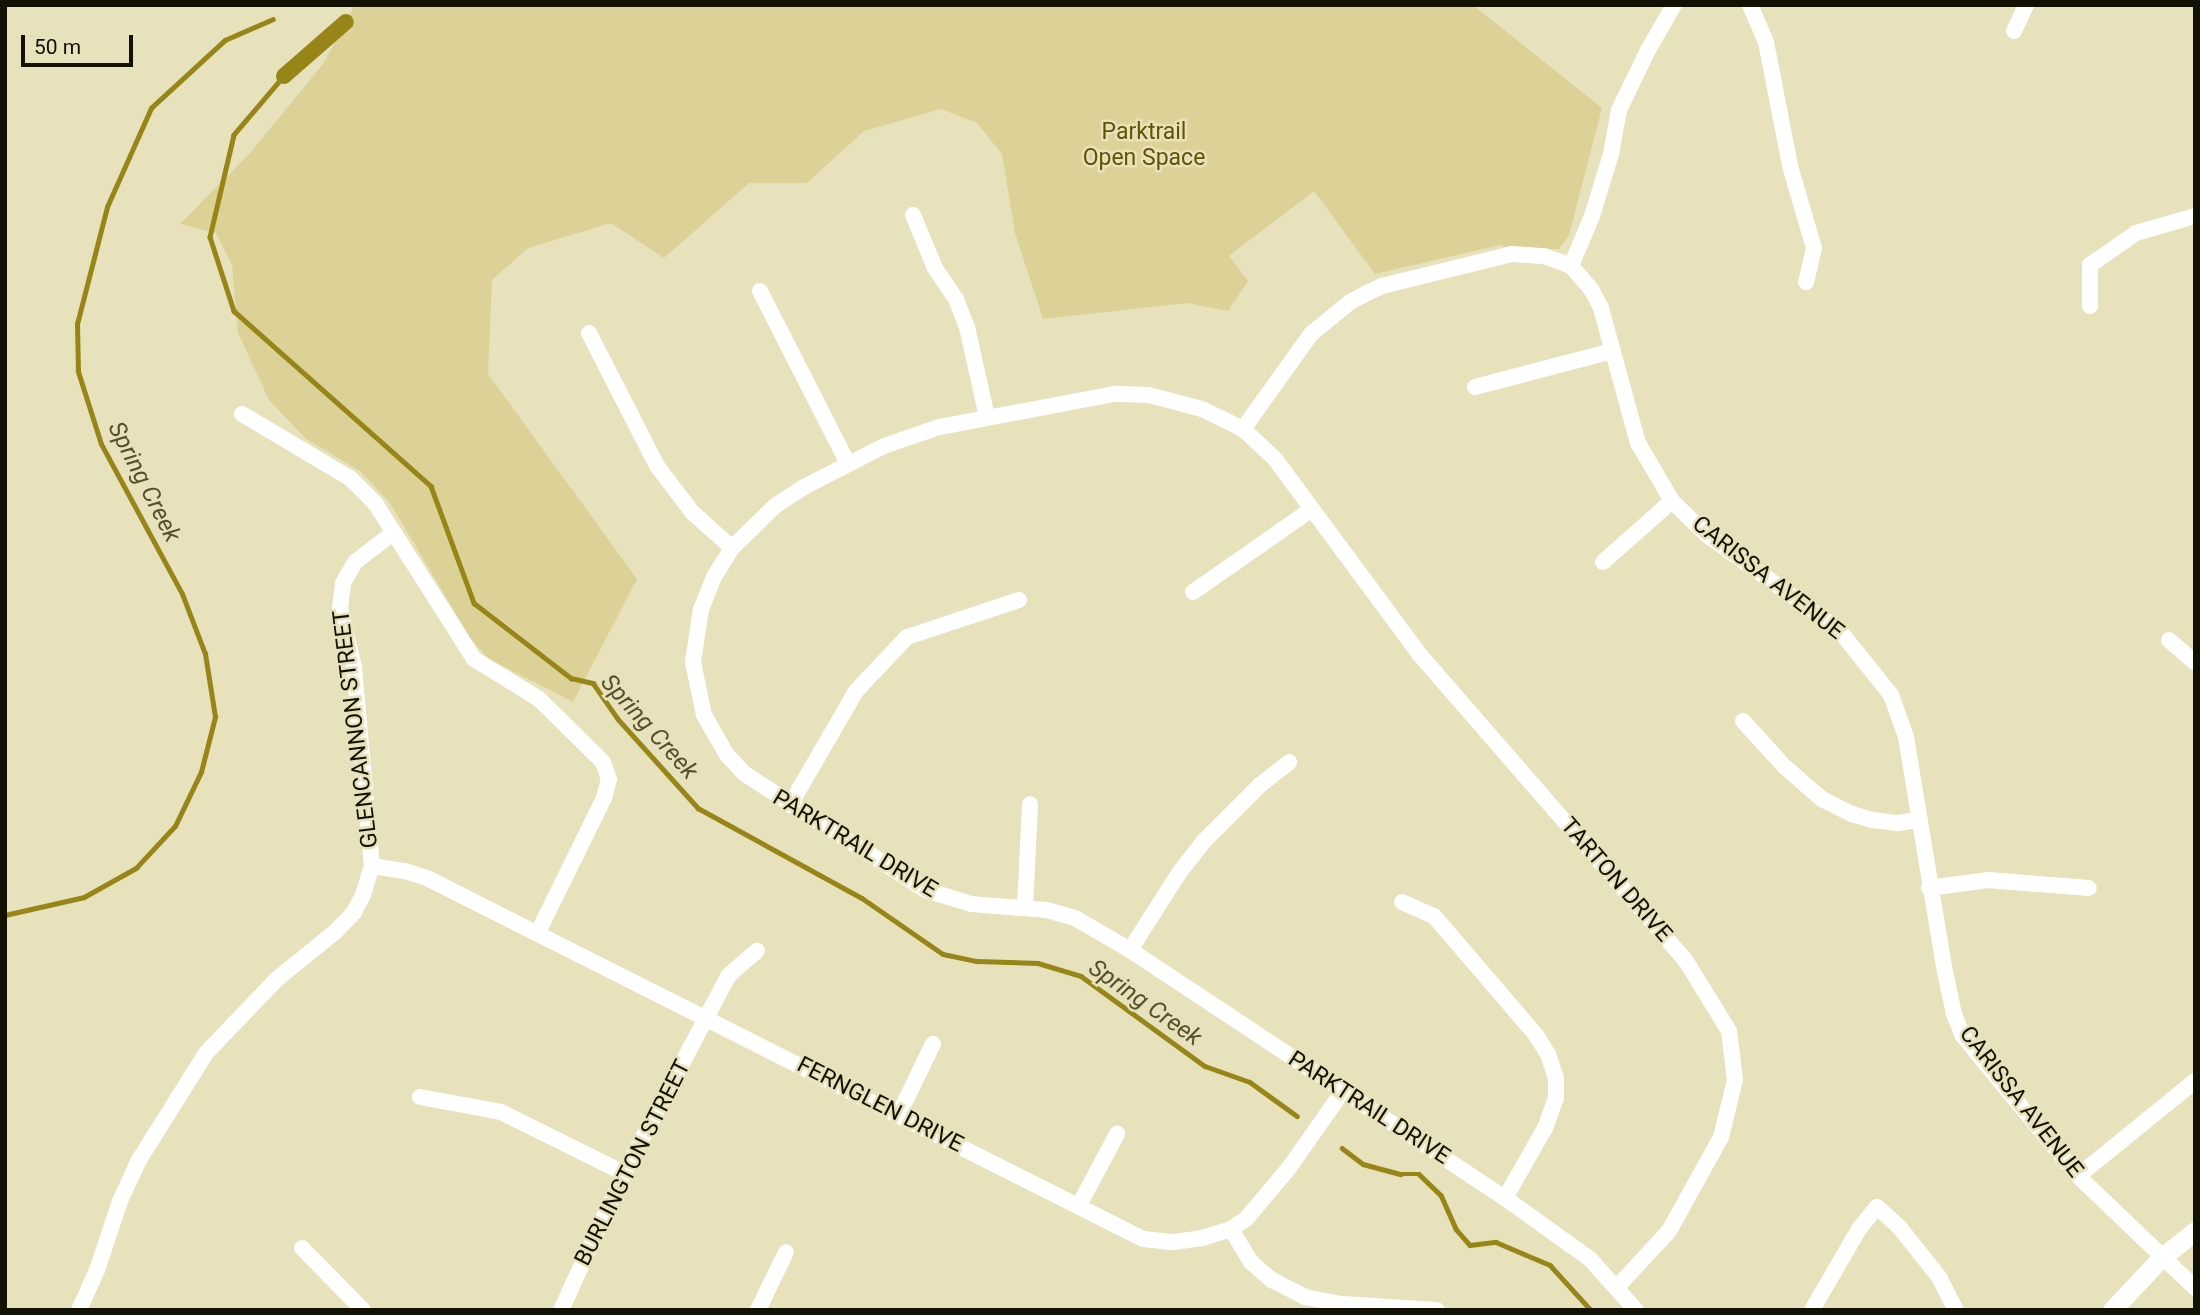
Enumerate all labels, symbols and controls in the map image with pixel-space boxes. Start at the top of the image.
scale bar [24,21,136,65]
text: 50 m [34,35,81,59]
park label: Parktrail Open Space [1083,118,1205,172]
water label: Spring Creek [101,417,187,547]
street label: CARISSA AVENUE [1687,510,1849,646]
street label: GLENCANNON STREET [328,608,384,850]
water label: Spring Creek [594,668,704,786]
street label: PARKTRAIL DRIVE [768,784,942,904]
street label: TARTON DRIVE [1555,812,1677,948]
water label: Spring Creek [1083,953,1207,1053]
street label: CARISSA AVENUE [1953,1021,2089,1183]
street label: PARKTRAIL DRIVE [1283,1045,1455,1171]
street label: FERNGLEN DRIVE [792,1051,968,1159]
street label: BURLINGTON STREET [569,1056,697,1270]

